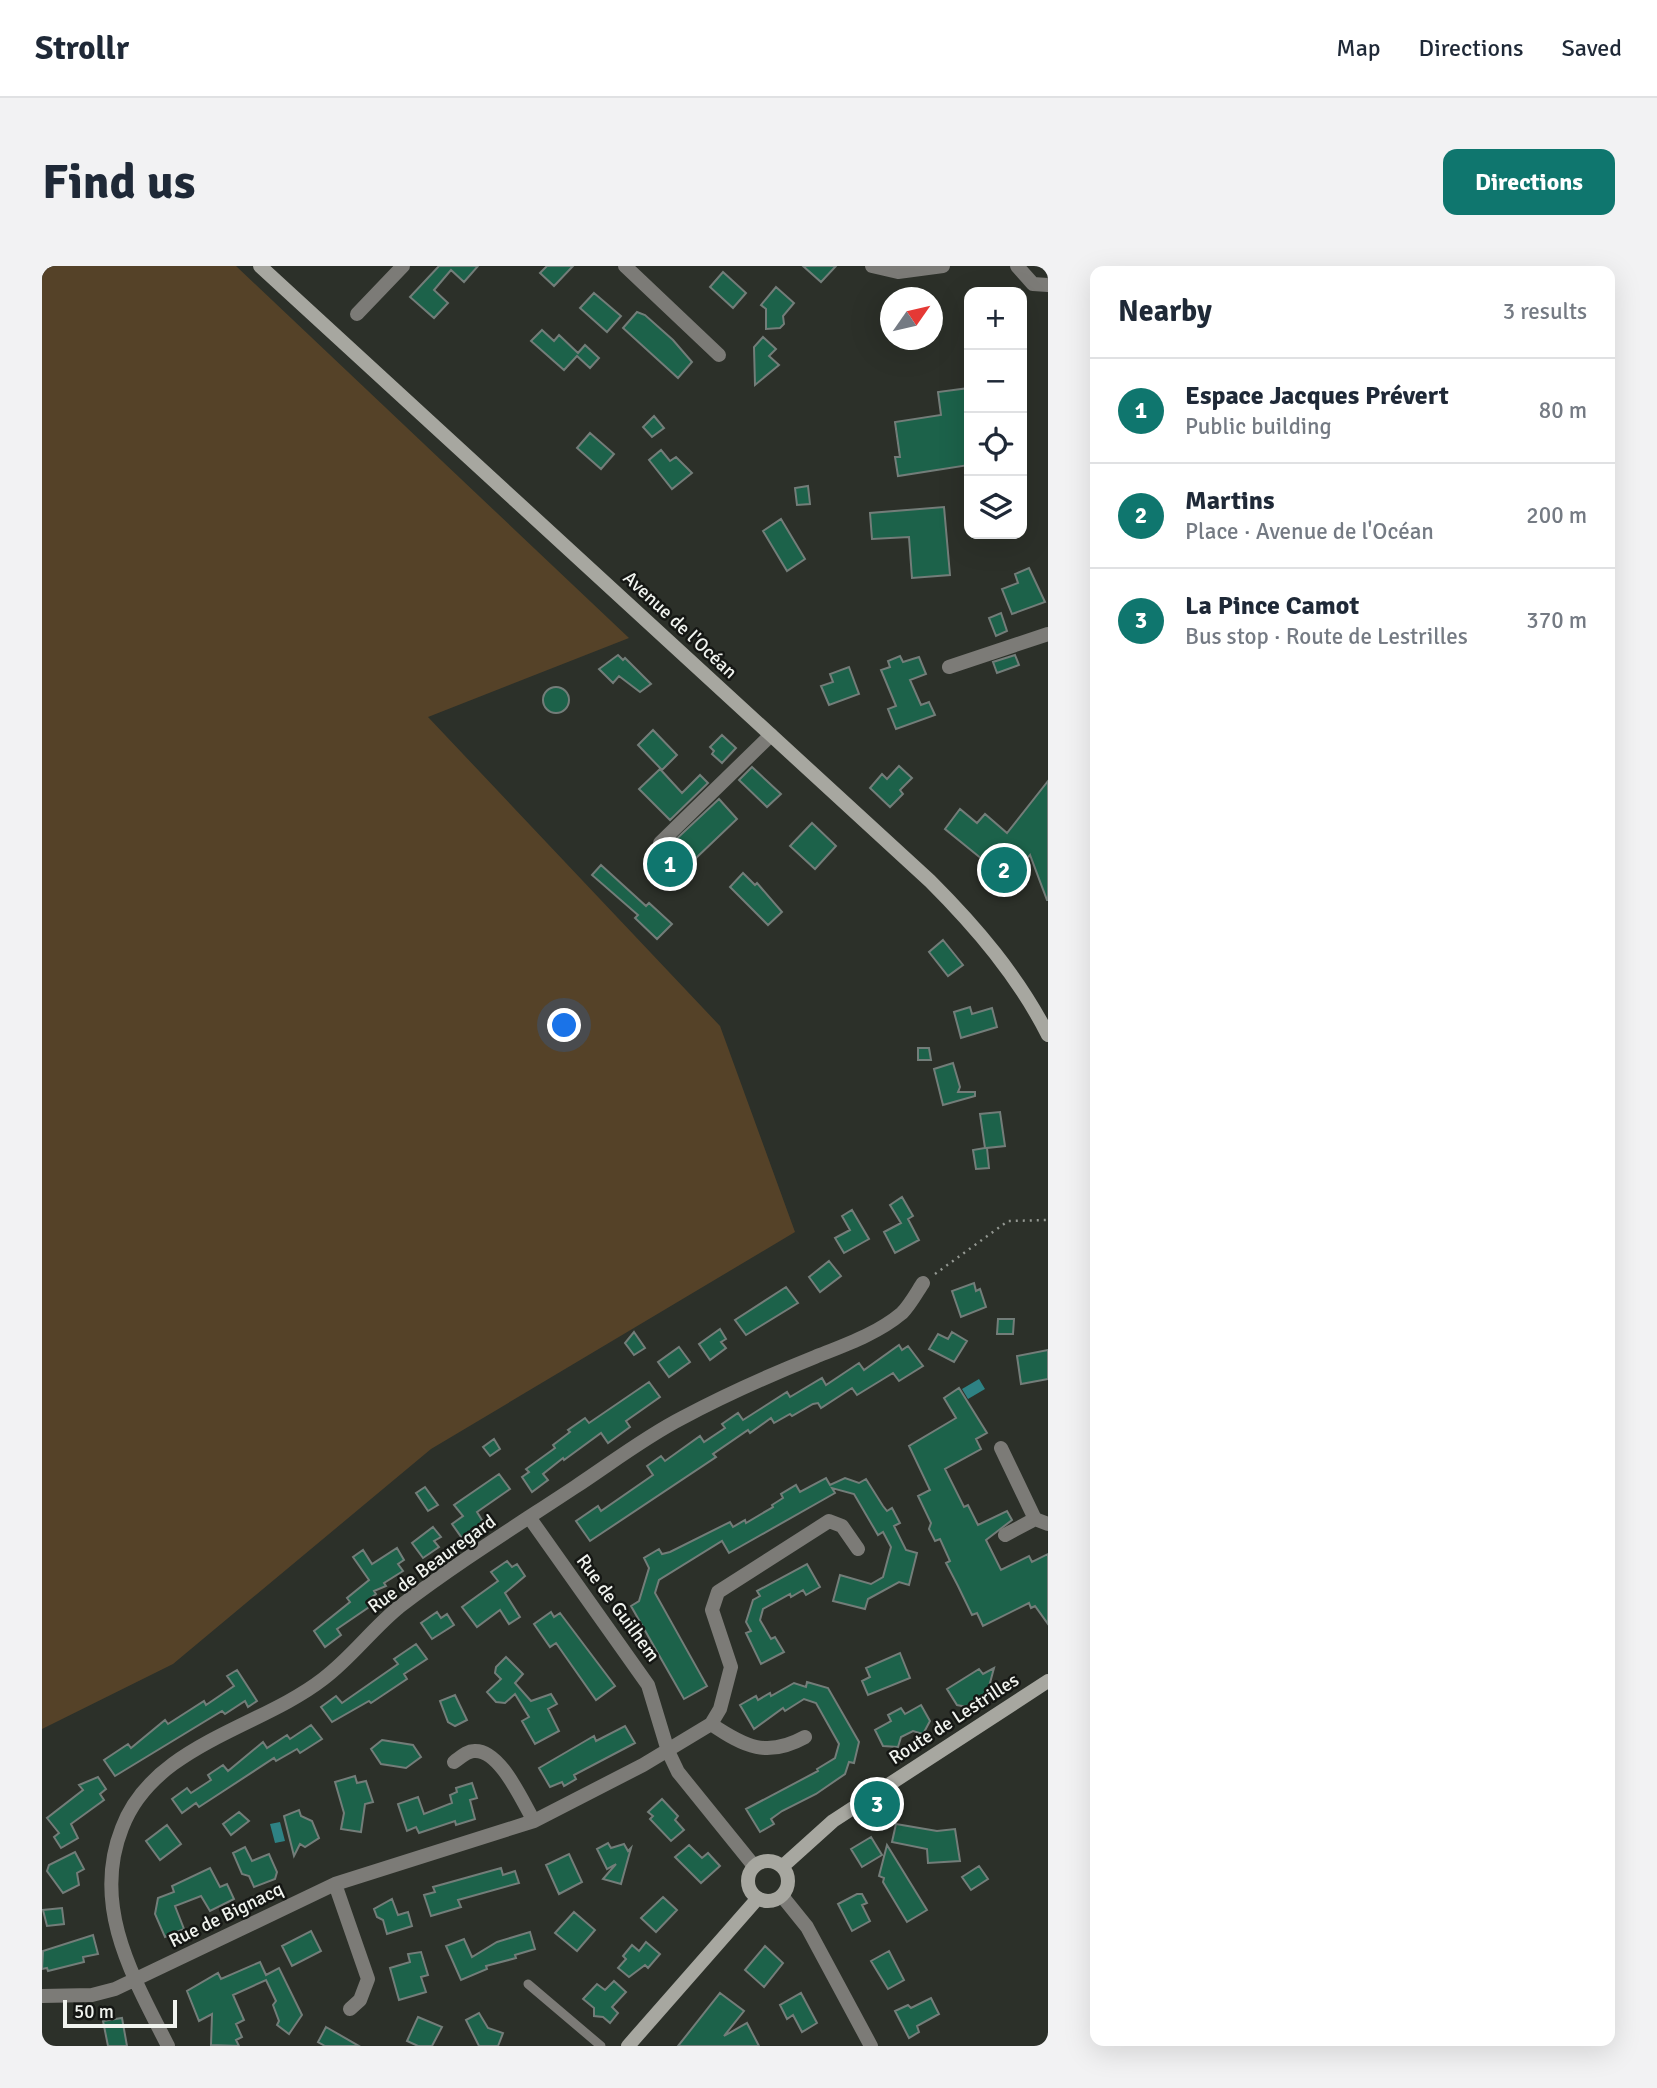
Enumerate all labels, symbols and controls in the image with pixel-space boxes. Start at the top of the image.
text: Strollr [35,28,129,69]
text: Map [1336,33,1381,63]
text: Directions [1419,33,1524,63]
text: Saved [1562,33,1622,63]
button: Directions [1443,149,1615,215]
text: Find us [42,152,195,212]
north arrow [880,287,943,350]
map controls [964,287,1027,539]
button: + [964,287,1027,350]
text: Nearby [1118,293,1212,330]
text: 3 results [1503,297,1587,326]
button: − [964,350,1027,413]
text: Espace Jacques Prévert [1185,380,1449,412]
text: 1 [1135,396,1147,425]
text: 80 m [1539,396,1587,425]
text: Public building [1185,412,1332,441]
button: locate [964,413,1027,476]
button: layers [964,476,1027,539]
text: Martins [1185,485,1275,517]
text: 2 [1135,501,1147,530]
text: 200 m [1526,501,1587,530]
text: Place · Avenue de l'Océan [1185,517,1434,546]
street label: Avenue de l'Océan [618,566,742,684]
text: La Pince Camot [1185,590,1359,622]
text: 3 [1135,606,1147,635]
text: 370 m [1526,606,1587,635]
text: Bus stop · Route de Lestrilles [1185,622,1468,651]
pin: 1 [647,838,693,890]
pin: 2 [981,844,1027,896]
your location [547,1008,581,1042]
street label: Rue de Beauregard [363,1509,501,1619]
street label: Rue de Guilhem [571,1550,665,1666]
street label: Route de Lestrilles [884,1668,1024,1770]
pin: 3 [854,1778,900,1830]
street label: Rue de Bignacq [165,1877,287,1953]
scale bar [63,1997,177,2029]
text: 50 m [74,2000,114,2024]

